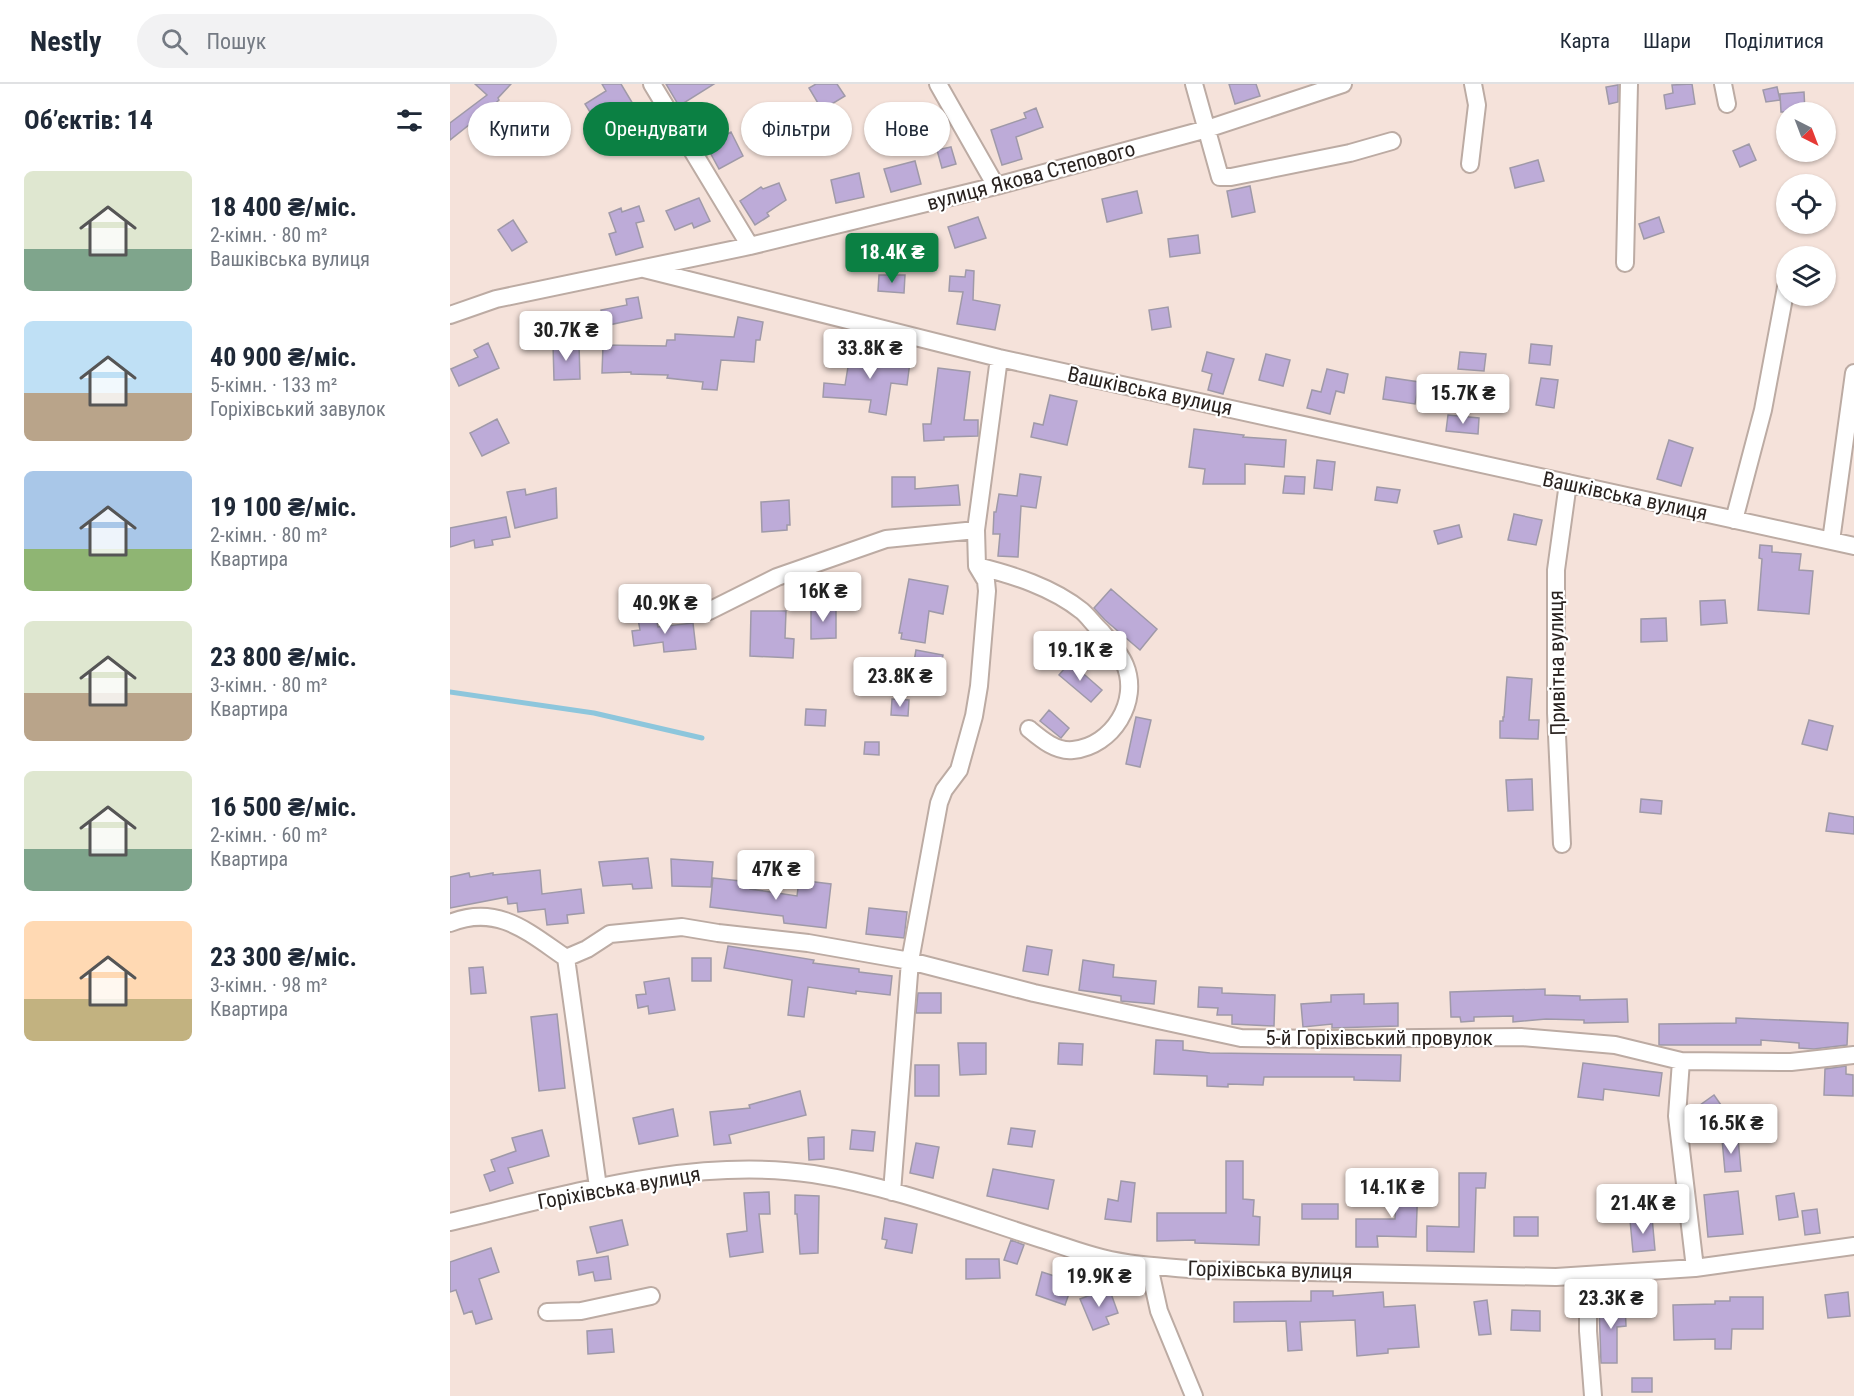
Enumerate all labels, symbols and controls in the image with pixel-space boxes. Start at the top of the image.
search box [137,14,557,68]
text: Nestly [30,25,101,58]
icon: search [158,25,191,58]
text: Пошук [206,29,266,54]
text: Карта [1560,29,1610,53]
text: Шари [1643,29,1691,53]
text: Поділитися [1724,29,1824,53]
chip: Купити [468,102,571,156]
chip: Орендувати [583,102,729,156]
chip: Фільтри [741,102,852,156]
chip: Нове [864,102,950,156]
north arrow [1776,102,1836,162]
map controls [1776,102,1836,306]
icon: filters [393,104,426,137]
text: Об’єктів: 14 [24,105,153,135]
street label: вулиця Якова Степового [924,137,1138,215]
button: locate [1776,174,1836,234]
text: 18 400 ₴/міс. [210,192,357,222]
icon: home [72,195,144,267]
text: 2-кімн. · 80 m² [210,223,327,247]
pin: 18.4K ₴ [837,233,947,284]
text: 18.4K ₴ [859,240,925,264]
button: layers [1776,246,1836,306]
text: Вашківська вулиця [210,247,370,271]
pin: 30.7K ₴ [511,311,621,362]
text: 30.7K ₴ [533,318,599,342]
pin: 33.8K ₴ [815,329,925,380]
text: 33.8K ₴ [837,336,903,360]
text: 40 900 ₴/міс. [210,342,357,372]
icon: home [72,345,144,417]
street label: Вашківська вулиця [1065,362,1235,420]
text: 5-кімн. · 133 m² [210,373,337,397]
pin: 15.7K ₴ [1408,374,1518,425]
text: 15.7K ₴ [1430,381,1496,405]
text: Горіхівський завулок [210,397,386,421]
street label: Вашківська вулиця [1540,467,1710,525]
text: 19 100 ₴/міс. [210,492,357,522]
icon: home [72,495,144,567]
text: 2-кімн. · 80 m² [210,523,327,547]
text: Квартира [210,547,288,571]
pin: 16K ₴ [781,572,865,623]
text: 16K ₴ [798,579,848,603]
pin: 40.9K ₴ [610,584,720,635]
street label: Привітна вулиця [1544,590,1570,736]
text: 40.9K ₴ [632,591,698,615]
pin: 19.1K ₴ [1025,631,1135,682]
text: 19.1K ₴ [1047,638,1113,662]
text: 23 800 ₴/міс. [210,642,357,672]
icon: home [72,645,144,717]
pin: 23.8K ₴ [845,657,955,708]
text: 23.8K ₴ [867,664,933,688]
text: 3-кімн. · 80 m² [210,673,327,697]
text: Квартира [210,697,288,721]
text: 16 500 ₴/міс. [210,792,357,822]
icon: home [72,795,144,867]
text: 2-кімн. · 60 m² [210,823,327,847]
text: Квартира [210,847,288,871]
pin: 47K ₴ [734,850,818,901]
text: 47K ₴ [751,857,801,881]
text: 23 300 ₴/міс. [210,942,357,972]
icon: home [72,945,144,1017]
text: 3-кімн. · 98 m² [210,973,327,997]
text: Квартира [210,997,288,1021]
street label: 5-й Горіхівський провулок [1265,1026,1493,1050]
pin: 16.5K ₴ [1676,1104,1786,1155]
text: 16.5K ₴ [1698,1111,1764,1135]
street label: Горіхівська вулиця [536,1162,702,1214]
pin: 14.1K ₴ [1337,1168,1447,1219]
text: 14.1K ₴ [1359,1175,1425,1199]
pin: 21.4K ₴ [1588,1184,1698,1235]
text: 21.4K ₴ [1610,1191,1676,1215]
pin: 19.9K ₴ [1044,1257,1154,1308]
street label: Горіхівська вулиця [1187,1257,1353,1283]
text: 19.9K ₴ [1066,1264,1132,1288]
pin: 23.3K ₴ [1556,1279,1666,1330]
text: 23.3K ₴ [1578,1286,1644,1310]

